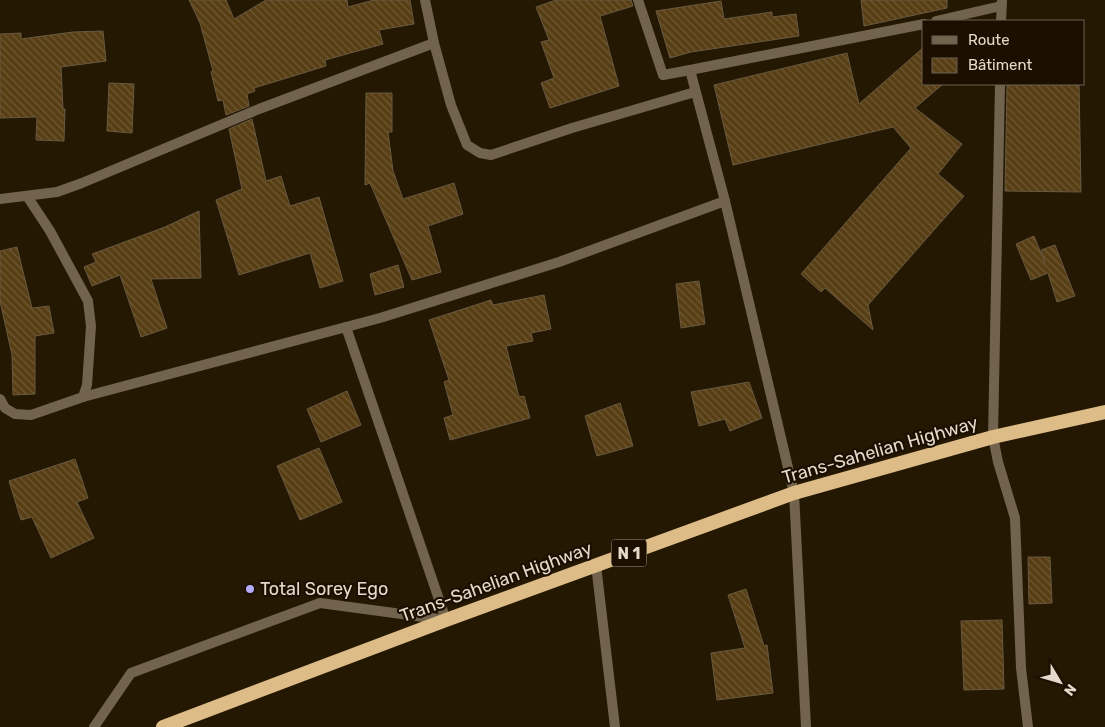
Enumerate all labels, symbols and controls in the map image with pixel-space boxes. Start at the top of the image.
legend [922,20,1085,85]
text: Route [968,31,1010,49]
text: Bâtiment [968,56,1032,74]
street label: Trans-Sahelian Highway [780,411,980,489]
street label: Trans-Sahelian Highway [397,537,595,627]
road number: N 1 [612,540,646,566]
place label: Total Sorey Ego [260,578,388,600]
marker: Total Sorey Ego [244,583,256,595]
north arrow [1035,657,1085,707]
text: N [1060,680,1080,699]

